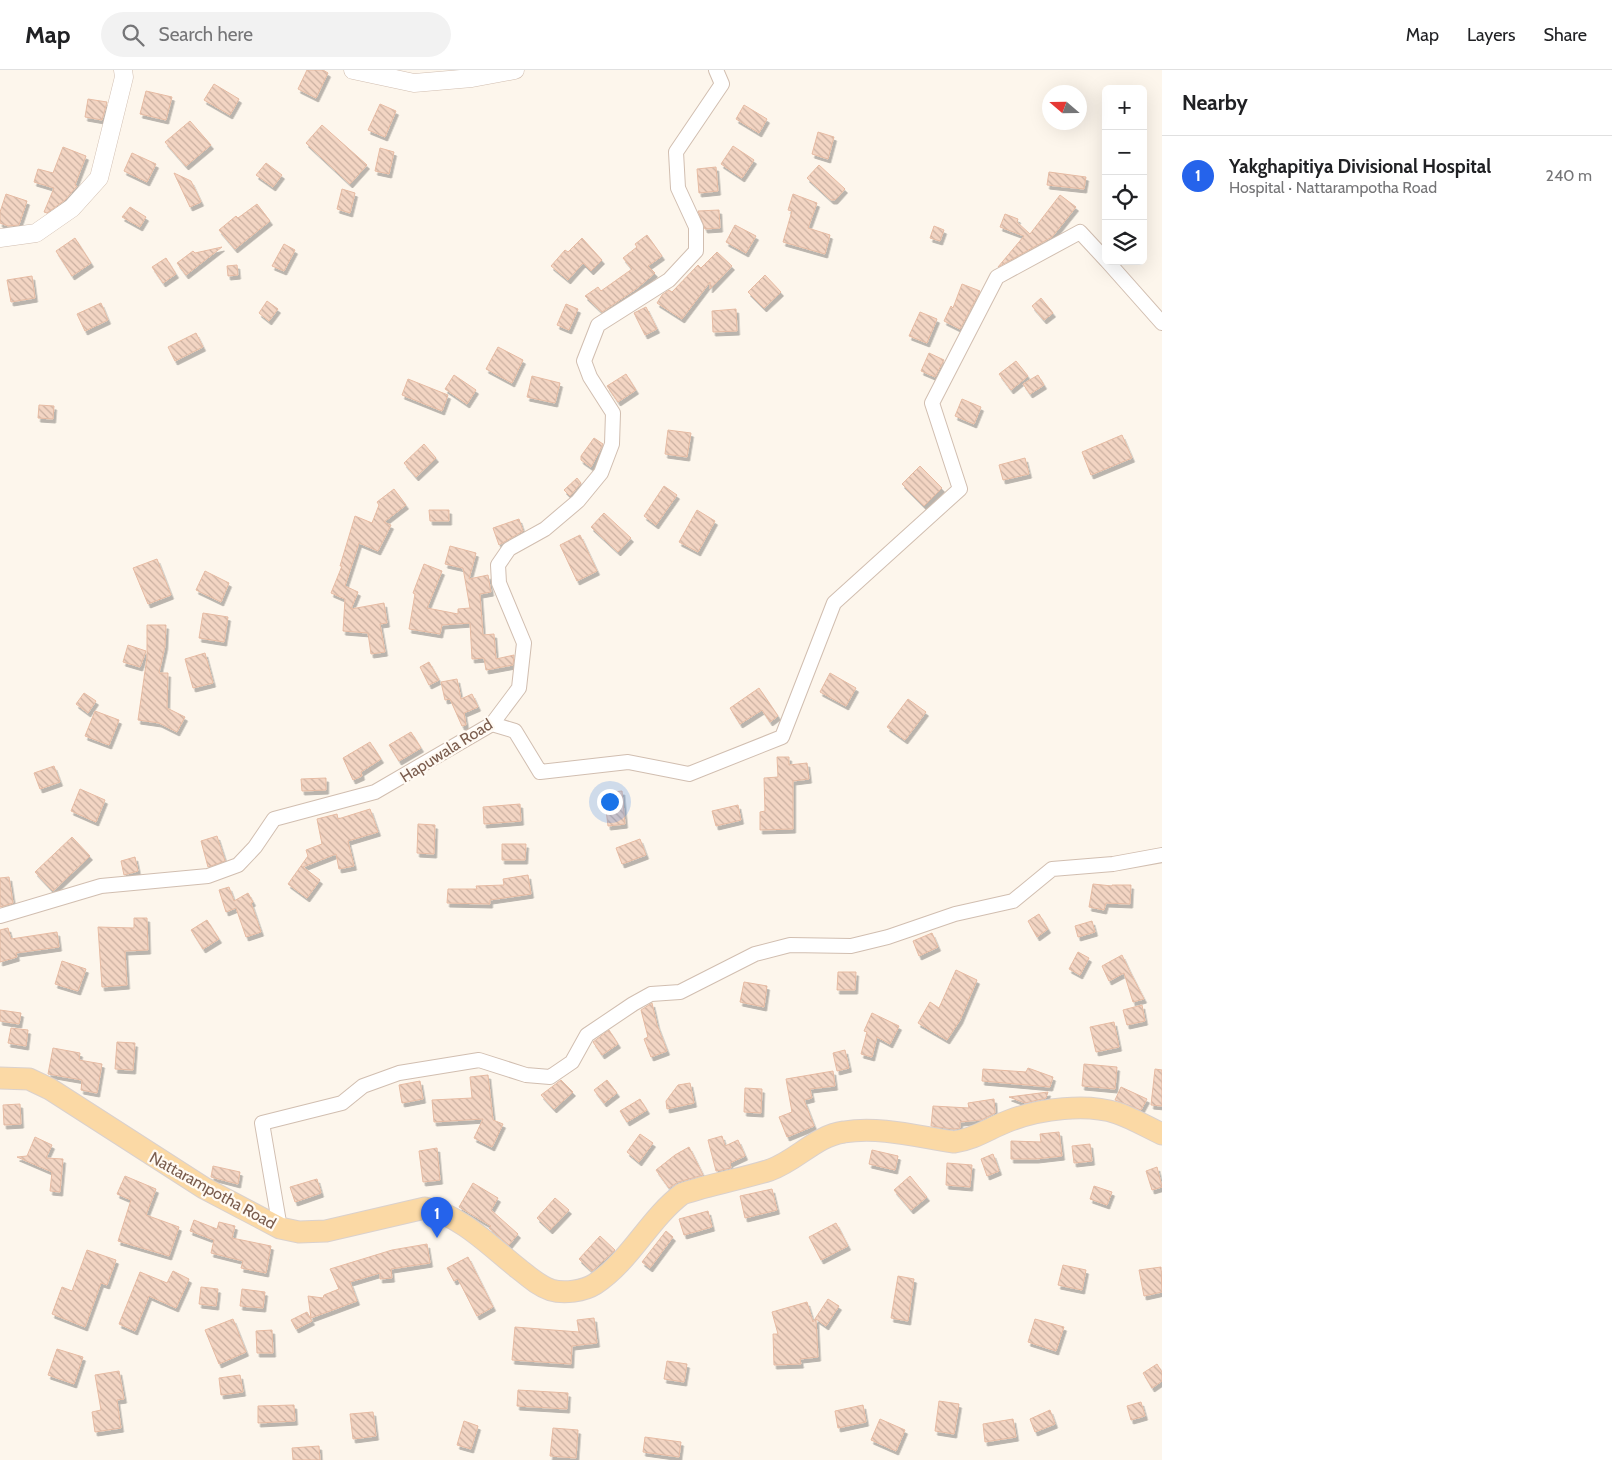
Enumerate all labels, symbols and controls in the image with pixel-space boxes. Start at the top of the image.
search box [101,12,451,57]
text: Map [25,20,71,49]
icon: search [119,21,147,49]
text: Search here [159,23,253,46]
text: Map [1406,24,1439,46]
text: Layers [1467,24,1516,46]
text: Share [1544,24,1587,46]
north arrow [1042,85,1087,130]
map controls [1102,85,1147,265]
button: + [1102,85,1147,130]
text: Nearby [1182,90,1248,115]
button: − [1102,130,1147,175]
text: Yakghapitiya Divisional Hospital [1229,155,1491,178]
text: 1 [1195,166,1201,185]
text: 240 m [1546,166,1592,185]
button: locate [1102,175,1147,220]
text: Hospital · Nattarampotha Road [1229,178,1437,197]
button: layers [1102,220,1147,265]
street label: Hapuwala Road [397,715,496,786]
your location [597,789,623,815]
street label: Nattarampotha Road [146,1148,279,1233]
pin: 1 [421,1197,453,1238]

